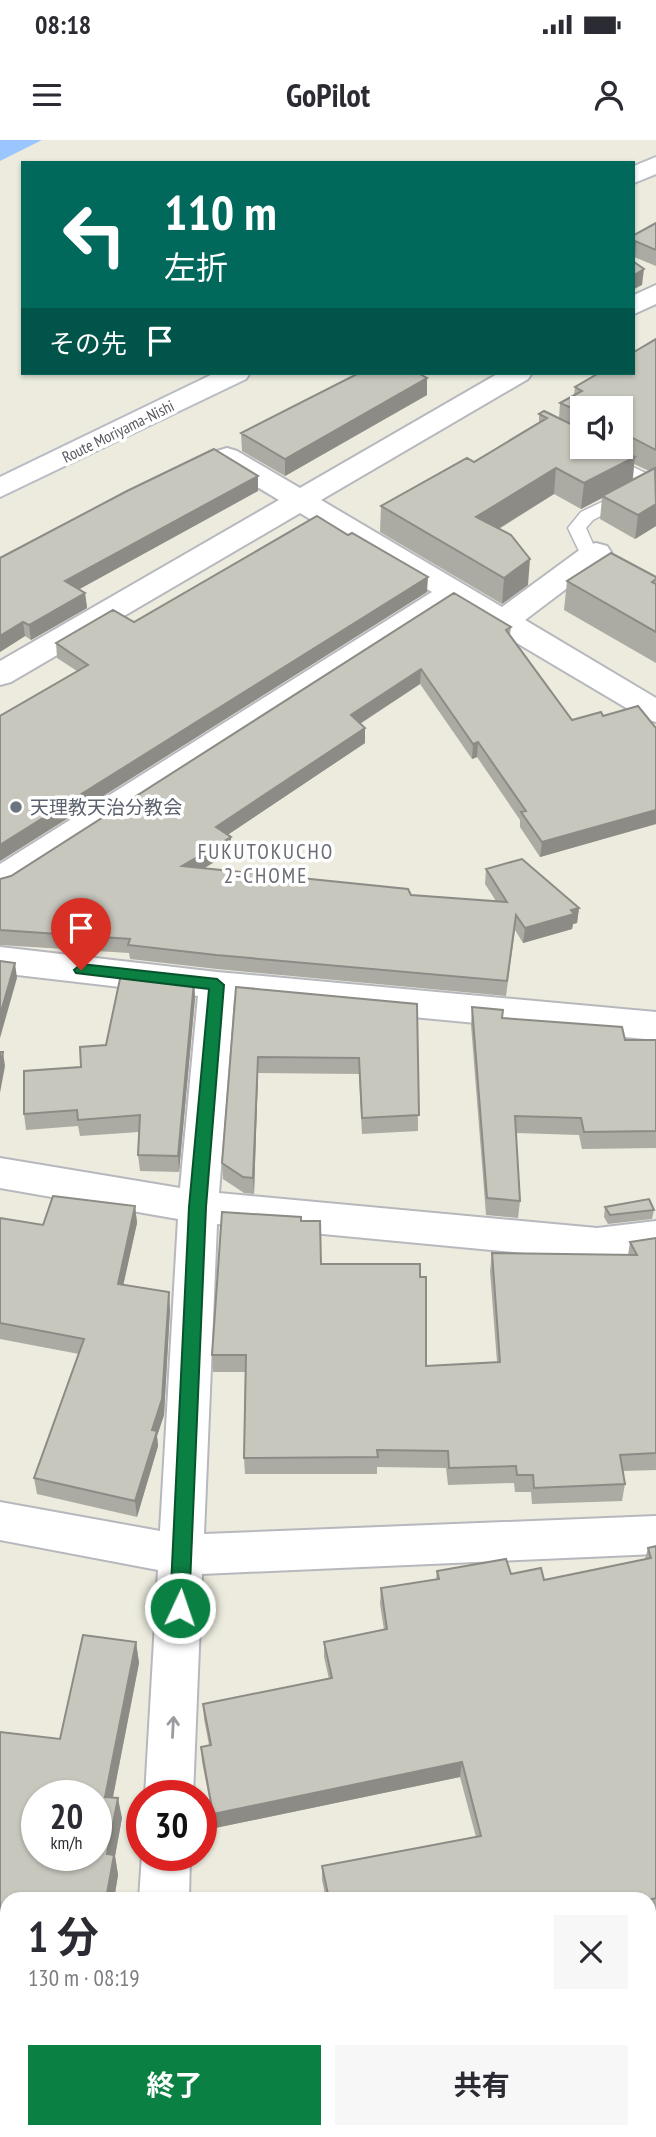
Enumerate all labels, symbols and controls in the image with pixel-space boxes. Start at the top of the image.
text: 08:18 [35,8,91,41]
text: GoPilot [286,74,370,116]
icon: menu [28,76,66,114]
icon: person [590,76,628,114]
text: 110 m [164,180,277,244]
icon: left [49,189,140,280]
text: 左折 [164,246,228,288]
icon: arrive [141,322,179,360]
text: その先 [49,327,127,360]
street label: Route Moriyama-Nishi [59,395,177,467]
map controls [570,396,633,459]
button: sound [570,396,633,459]
place label: 天理教天治分教会 [30,795,182,819]
marker: 天理教天治分教会 [8,799,24,815]
district label: FUKUTOKUCHO 2-CHOME [198,838,334,889]
pin [51,898,111,970]
icon: arrive [62,909,100,947]
position arrow [143,1571,217,1645]
one-way arrow [167,1716,180,1739]
speed limit sign: 30 [126,1780,217,1871]
text: 20 [50,1793,83,1839]
text: km/h [51,1831,82,1854]
text: 1 分 [28,1909,99,1964]
button: close [554,1915,628,1989]
text: 130 m · 08:19 [28,1963,140,1992]
button: 終了 [28,2045,321,2125]
button: 共有 [335,2045,628,2125]

